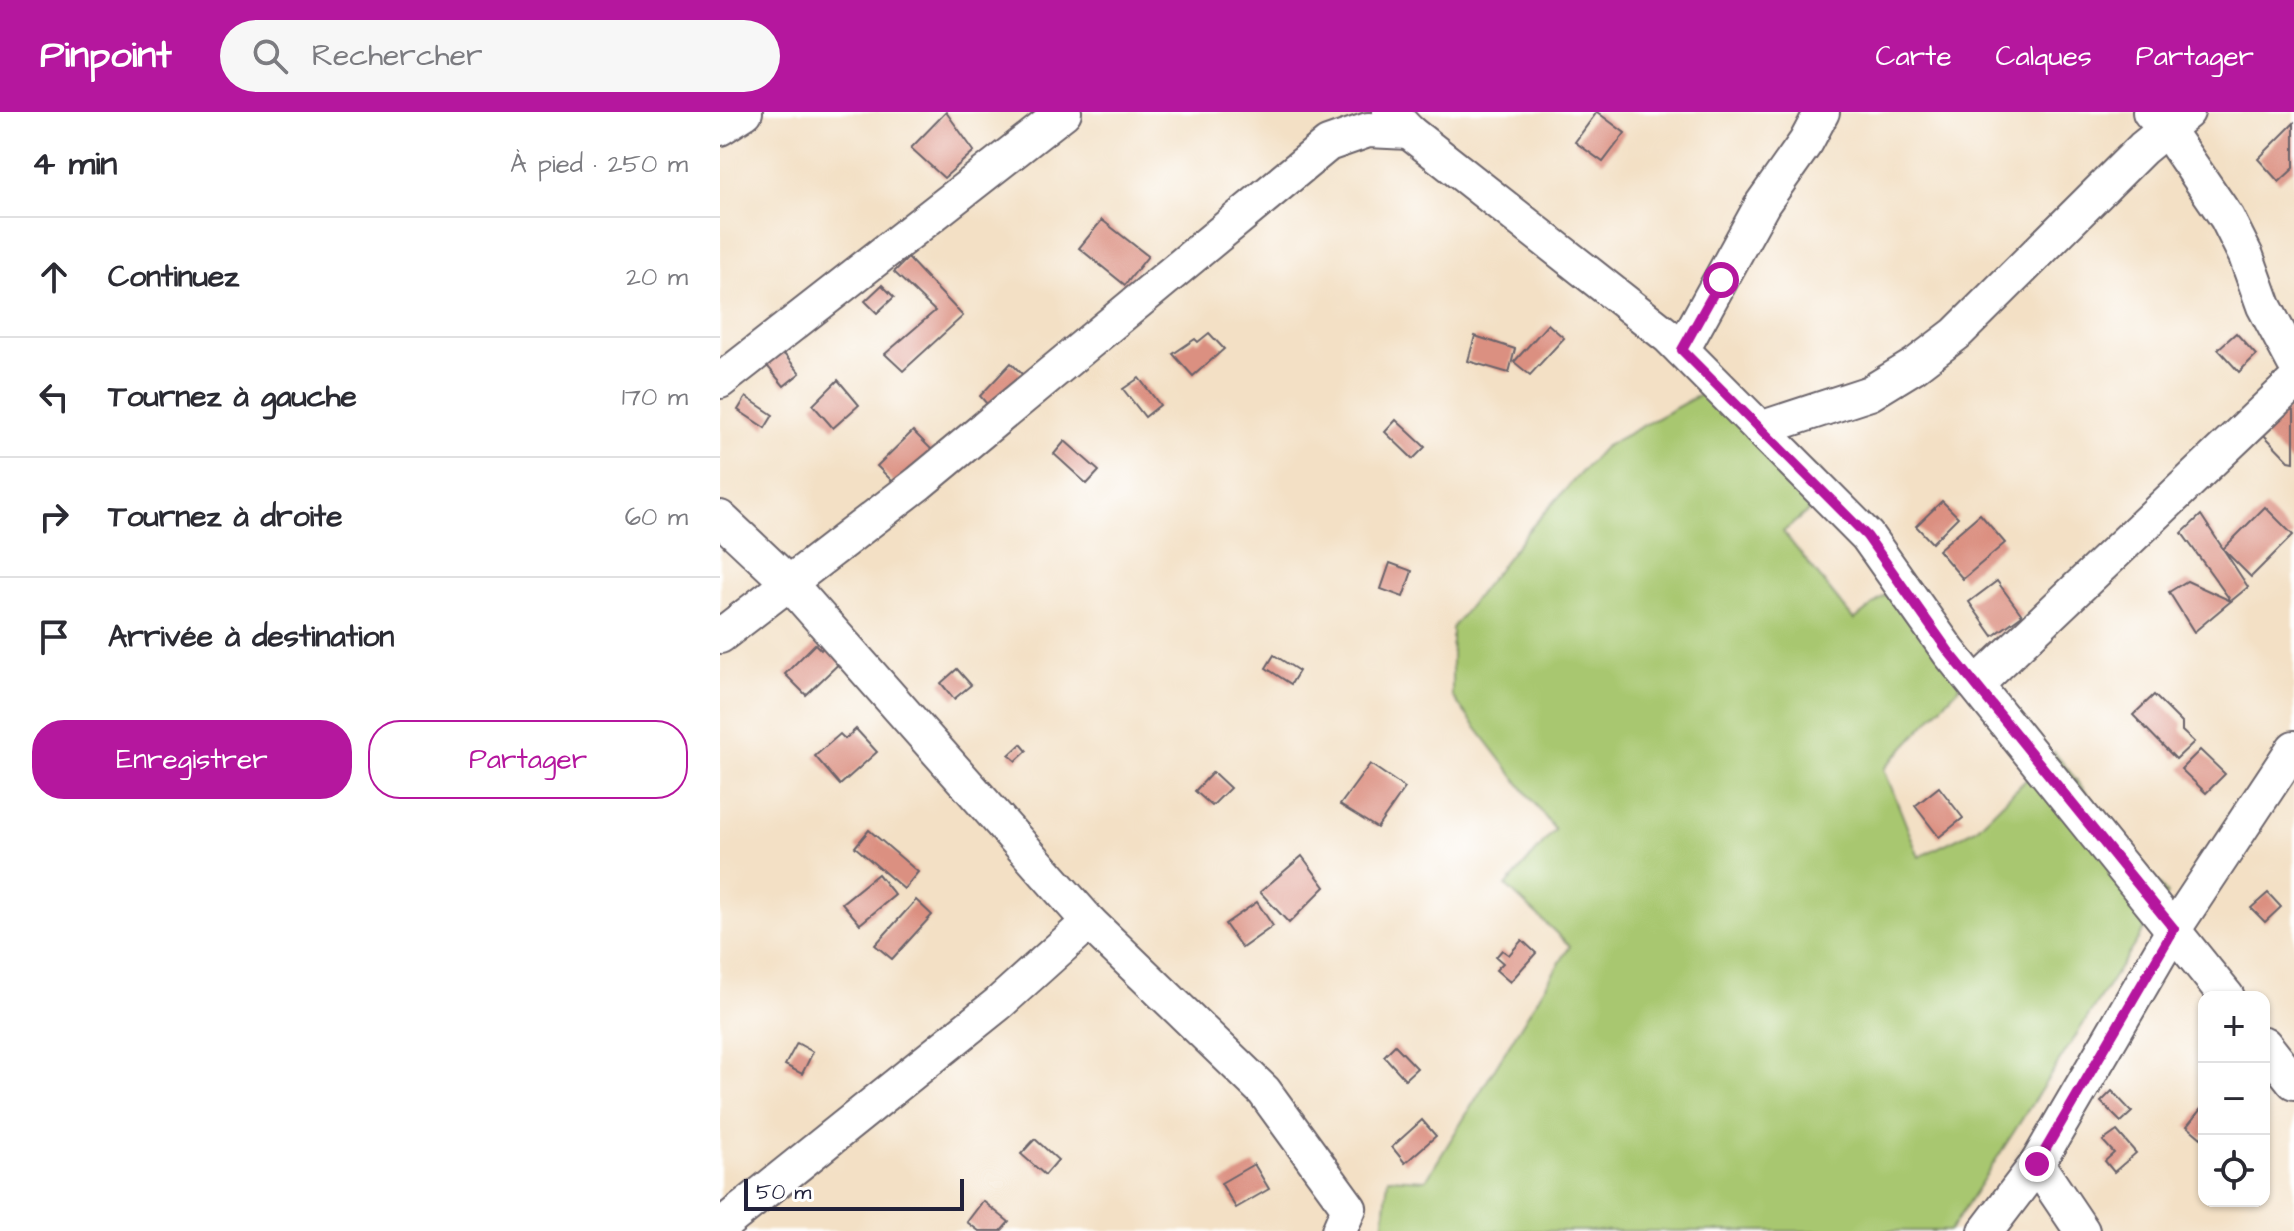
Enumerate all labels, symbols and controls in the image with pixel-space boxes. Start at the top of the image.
search box [220,20,780,92]
text: Pinpoint [40,30,172,82]
icon: search [248,34,292,78]
text: Rechercher [312,35,483,77]
text: Carte [1876,37,1952,76]
text: Calques [1996,37,2092,76]
text: Partager [2136,37,2254,76]
text: 4 min [32,140,117,188]
text: À pied · 250 m [510,146,688,182]
icon: ahead [32,255,76,299]
text: Continuez [108,256,239,298]
text: 20 m [626,259,688,295]
route start [1703,262,1739,298]
icon: left [32,375,76,419]
text: Tournez à gauche [108,376,357,418]
text: 170 m [622,379,688,415]
icon: right [32,495,76,539]
text: Tournez à droite [108,496,342,538]
text: 60 m [625,499,688,535]
icon: arrive [32,615,76,659]
text: Arrivée à destination [108,616,394,658]
button: Enregistrer [32,720,352,799]
button: Partager [368,720,688,799]
map controls [2198,991,2270,1207]
button: + [2198,991,2270,1063]
button: − [2198,1063,2270,1135]
button: locate [2198,1135,2270,1207]
route end [2019,1146,2055,1182]
scale bar [744,1175,964,1211]
text: 50 m [756,1177,811,1208]

